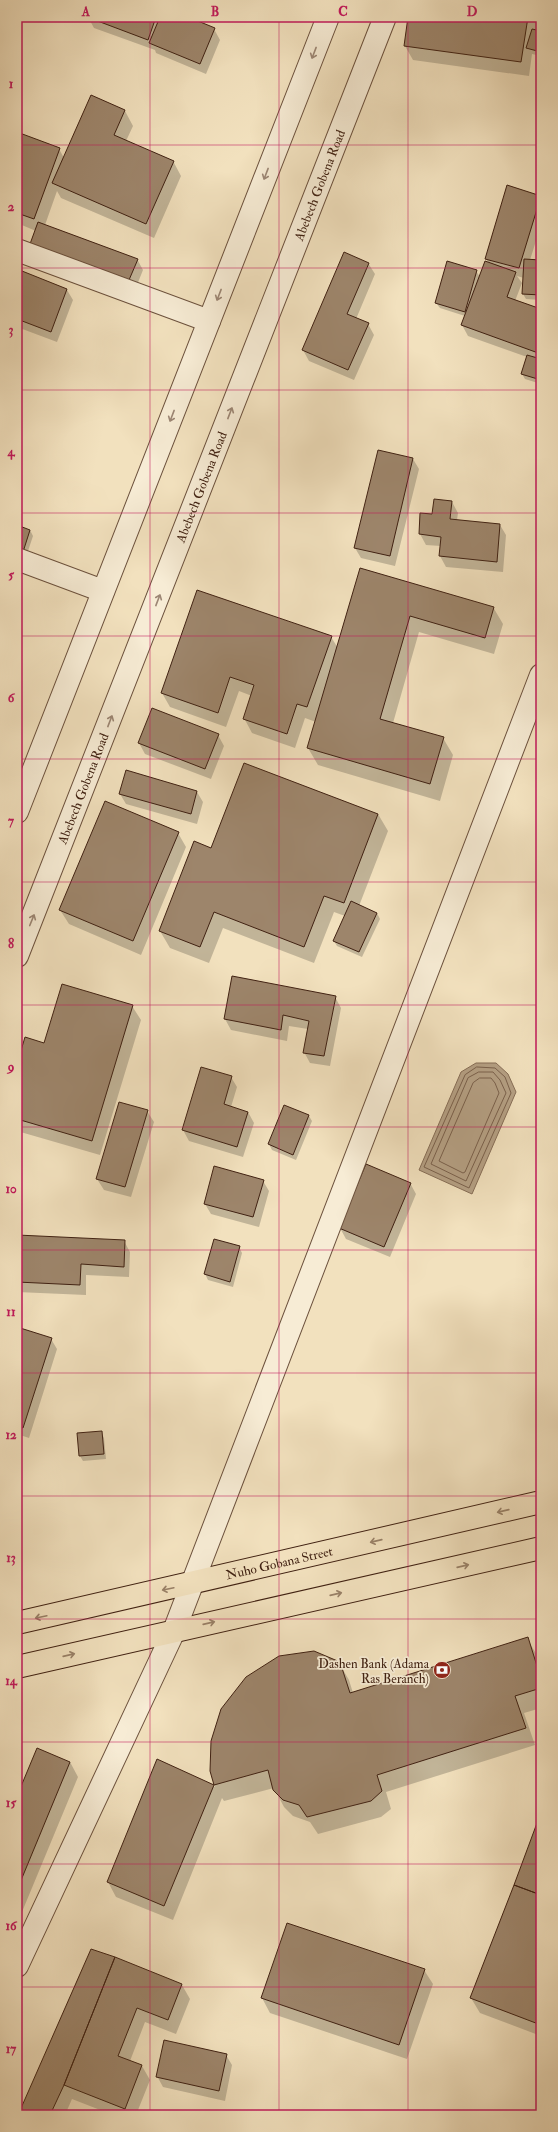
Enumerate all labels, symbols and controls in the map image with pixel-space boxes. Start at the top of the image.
text: A [81,4,91,20]
text: B [211,4,219,20]
text: C [338,4,348,20]
text: D [467,4,478,20]
one-way arrow [309,47,317,59]
text: 1 [9,76,14,92]
street label: Abebech Gobena Road [291,127,349,244]
one-way arrow [262,168,270,180]
text: 2 [8,199,15,215]
one-way arrow [215,289,222,301]
text: 3 [9,322,14,338]
one-way arrow [227,408,235,420]
one-way arrow [167,410,175,422]
street label: Abebech Gobena Road [173,429,231,546]
text: 4 [6,444,15,460]
text: 5 [8,567,14,583]
one-way arrow [154,594,162,606]
text: 6 [8,690,16,706]
one-way arrow [107,715,115,727]
street label: Abebech Gobena Road [54,730,113,847]
text: 7 [8,813,15,829]
one-way arrow [28,914,36,926]
text: 8 [8,936,14,952]
text: 9 [6,1059,15,1075]
text: 10 [5,1181,17,1197]
text: 11 [6,1304,16,1320]
text: 12 [5,1427,17,1443]
one-way arrow [497,1508,510,1516]
one-way arrow [370,1537,383,1545]
street label: Nuho Gobana Street [224,1543,334,1584]
text: 13 [6,1550,16,1566]
one-way arrow [456,1561,469,1569]
one-way arrow [162,1586,175,1594]
one-way arrow [329,1590,342,1598]
one-way arrow [35,1614,48,1622]
one-way arrow [202,1619,215,1626]
one-way arrow [62,1651,75,1659]
place label: Dashen Bank (Adama Ras Beranch) [318,1656,430,1687]
bank icon: Dashen Bank (Adama Ras Beranch) [432,1660,452,1680]
text: 14 [5,1673,18,1689]
text: 15 [6,1795,16,1811]
text: 16 [5,1918,18,1934]
text: 17 [6,2041,17,2057]

